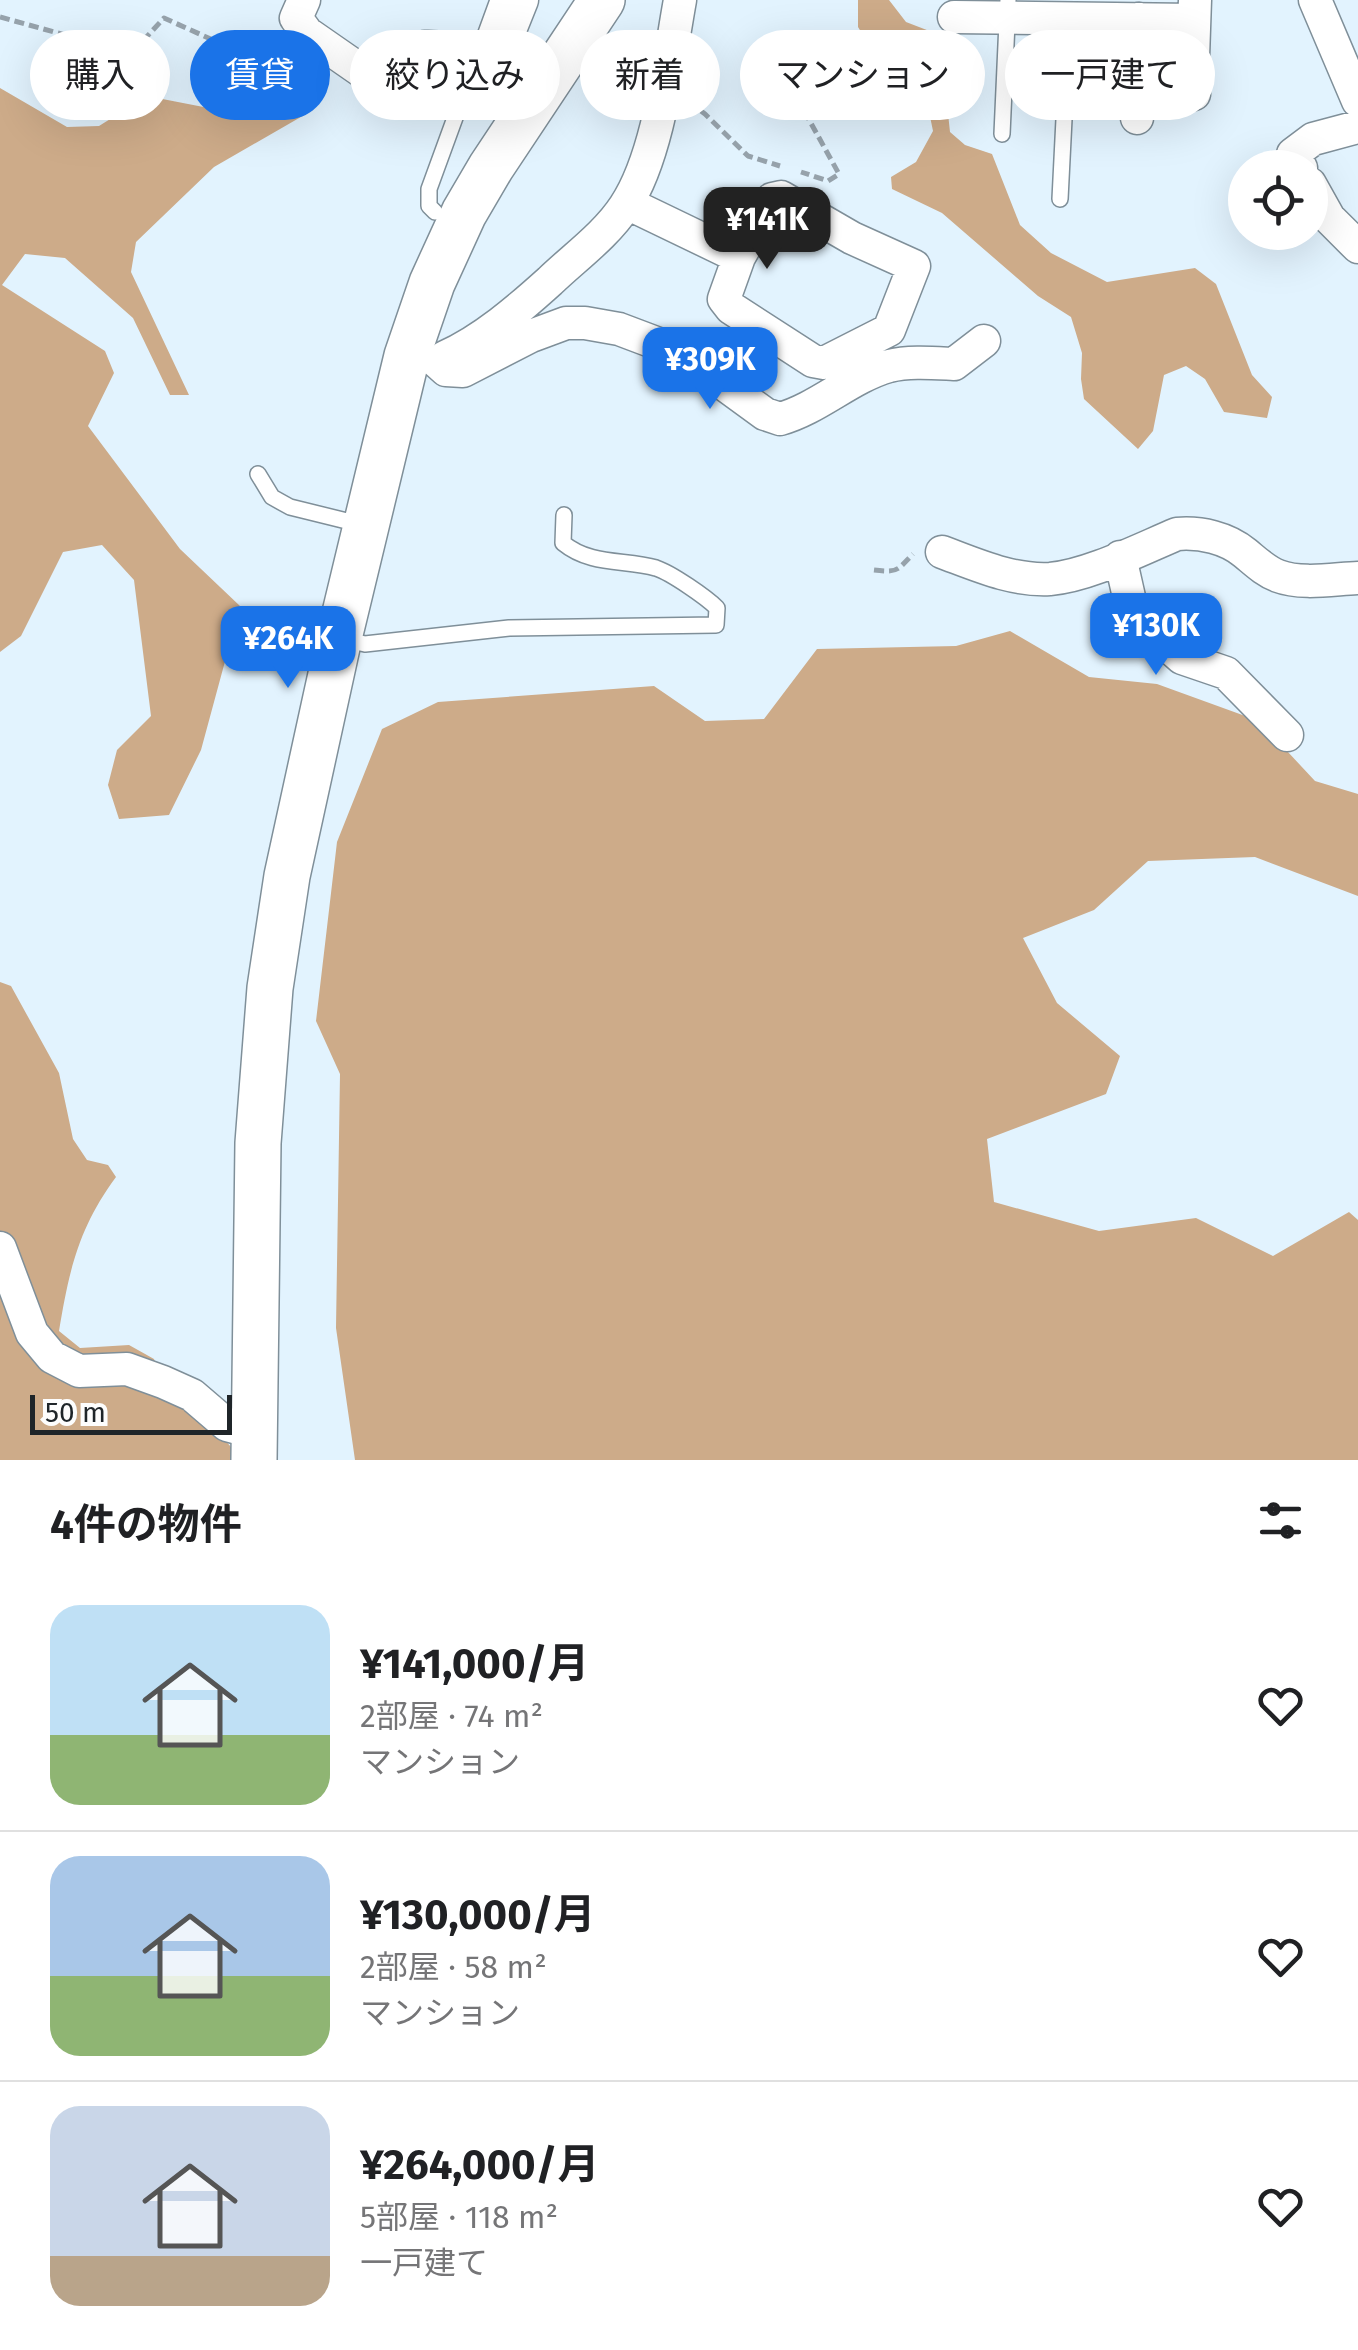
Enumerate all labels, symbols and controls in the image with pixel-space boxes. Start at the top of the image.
chip: 購入 [30,30,170,120]
chip: 賃貸 [190,30,330,120]
chip: 絞り込み [350,30,560,120]
chip: 新着 [580,30,720,120]
chip: マンション [740,30,985,120]
chip: 一戸建て [1005,30,1215,120]
map controls [1228,150,1328,250]
button: locate [1228,150,1328,250]
pin: ¥141K [697,187,837,272]
text: ¥141K [726,200,808,238]
pin: ¥309K [640,327,780,412]
text: ¥309K [665,340,755,378]
pin: ¥130K [1086,593,1226,678]
pin: ¥264K [218,606,358,691]
text: ¥130K [1112,606,1200,644]
text: ¥264K [243,619,333,657]
scale bar [30,1390,232,1434]
text: 50 m [45,1396,106,1429]
icon: filters [1253,1493,1308,1548]
text: 4件の物件 [50,1500,242,1550]
text: ¥141,000/月 [360,1639,589,1689]
icon: home [130,1645,250,1765]
icon: heart [1253,1678,1308,1733]
text: 2部屋 · 74 m² [360,1697,543,1735]
text: マンション [360,1743,520,1781]
text: ¥130,000/月 [360,1890,596,1940]
icon: home [130,1896,250,2016]
icon: heart [1253,1929,1308,1984]
text: 2部屋 · 58 m² [360,1948,547,1986]
text: マンション [360,1994,520,2032]
text: ¥264,000/月 [360,2140,599,2190]
icon: home [130,2146,250,2266]
icon: heart [1253,2179,1308,2234]
text: 5部屋 · 118 m² [360,2198,558,2236]
text: 一戸建て [360,2244,488,2282]

